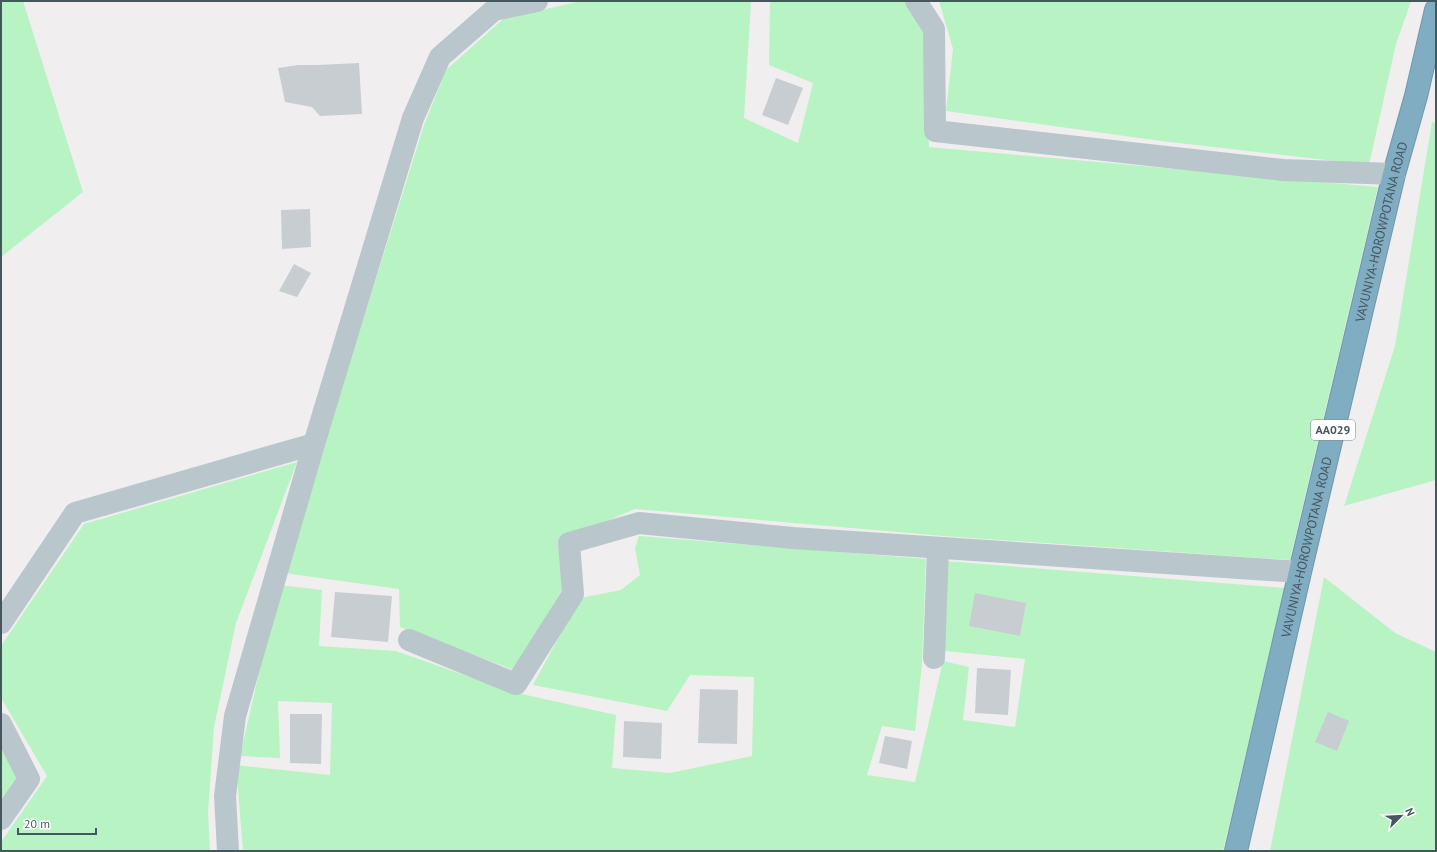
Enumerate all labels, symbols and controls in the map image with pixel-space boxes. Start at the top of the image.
street label: VAVUNIYA-HOROWPOTANA ROAD [1351,140,1412,325]
road number: AA029 [1311,420,1355,440]
street label: VAVUNIYA-HOROWPOTANA ROAD [1277,455,1336,640]
north arrow [1381,796,1421,836]
text: N [1402,806,1418,818]
scale bar [18,810,96,836]
text: 20 m [24,816,50,831]

